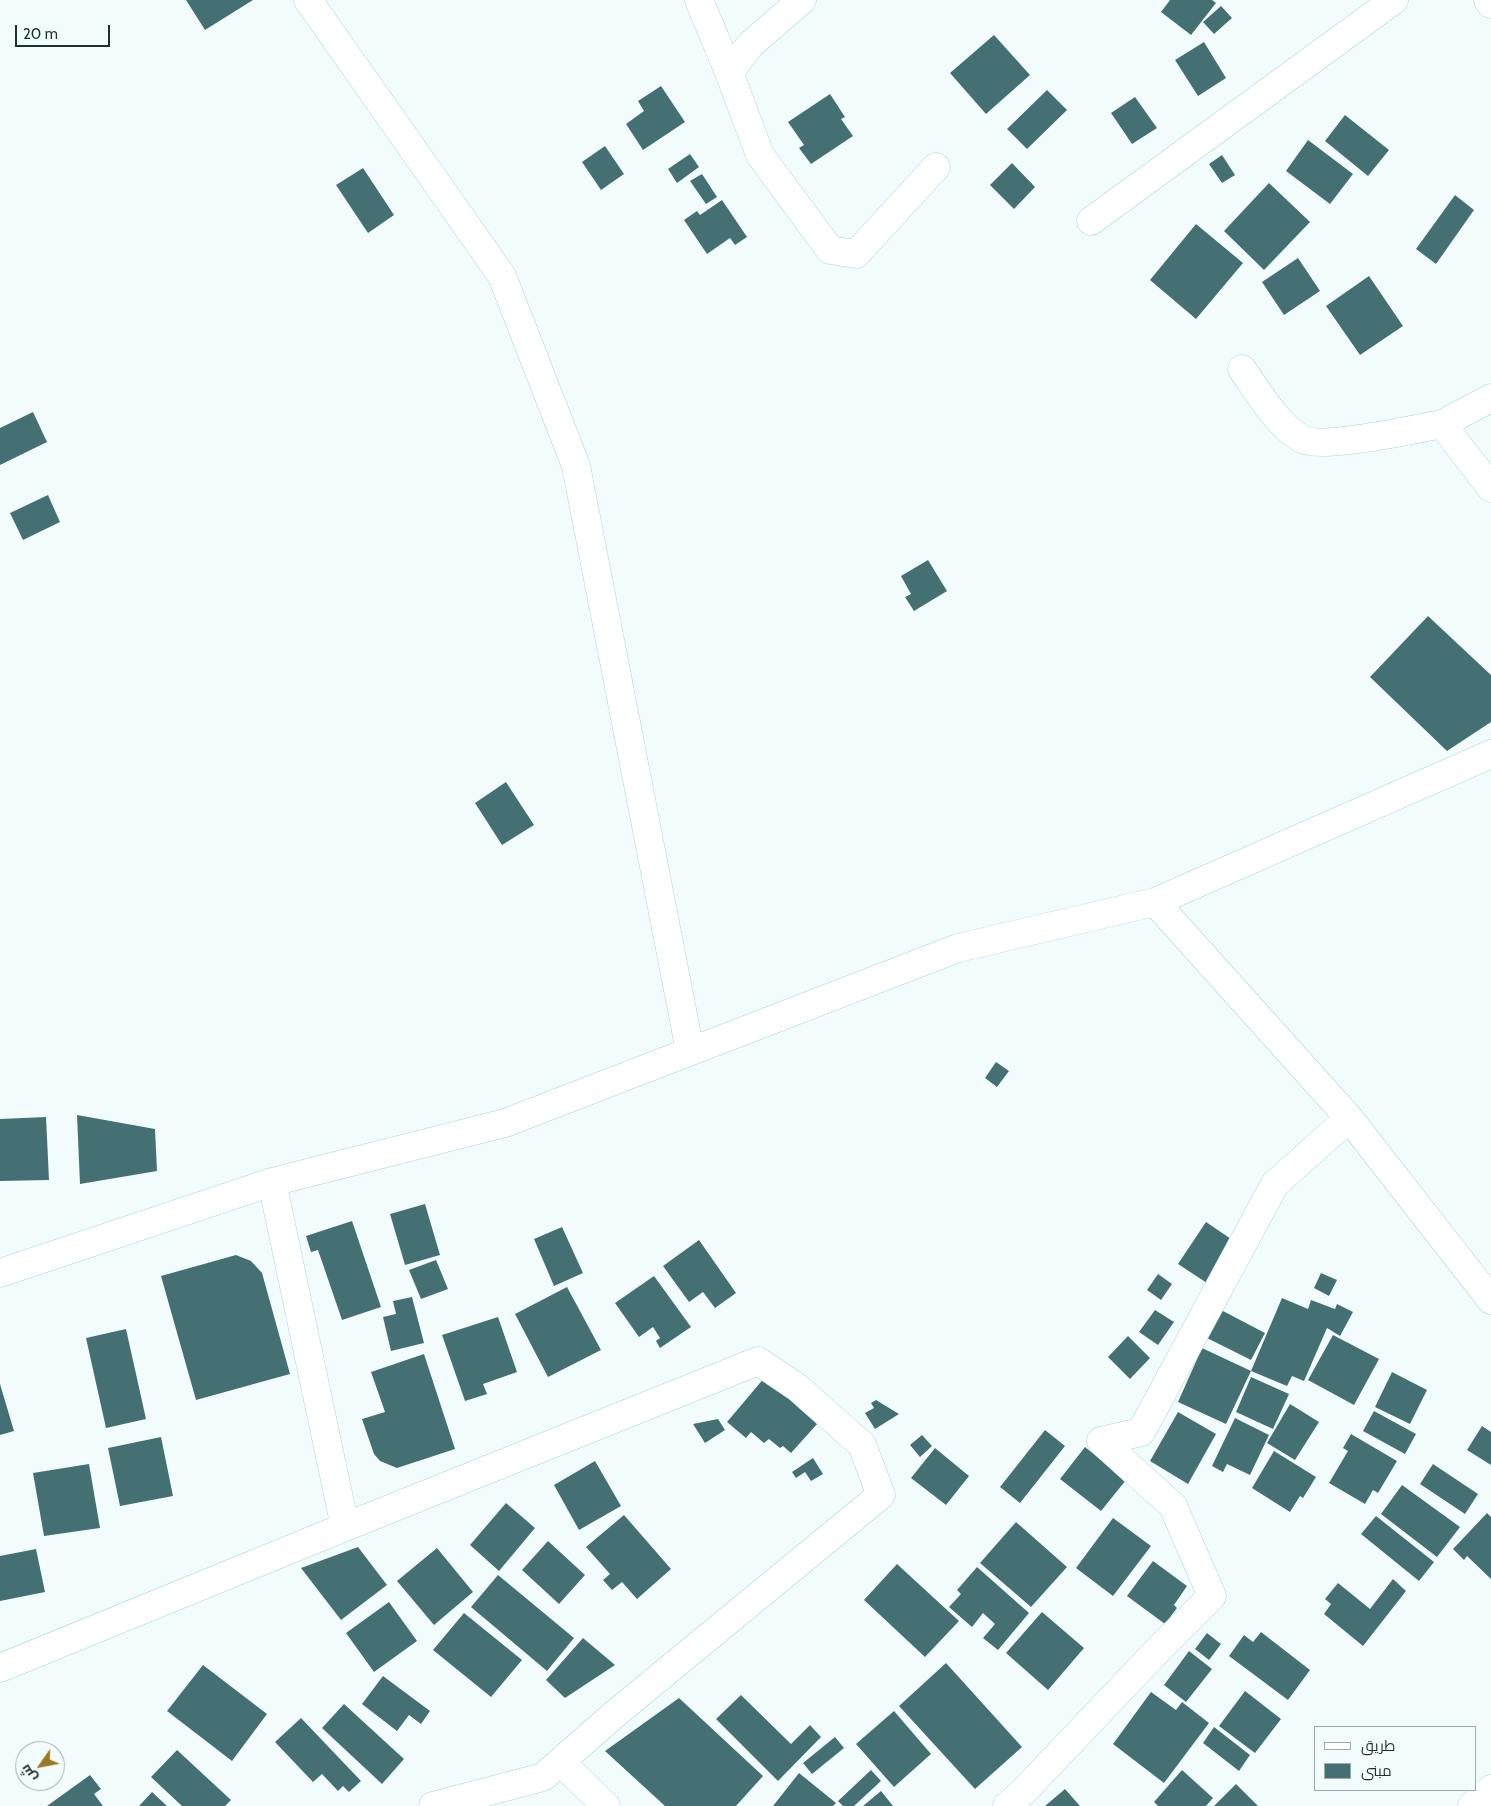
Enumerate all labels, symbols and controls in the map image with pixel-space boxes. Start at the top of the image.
scale bar [18,15,112,47]
text: 20 m [23,25,58,43]
legend [1314,1726,1476,1791]
text: طريق [1361,1737,1395,1755]
north arrow [15,1741,65,1791]
text: ش [16,1761,41,1786]
text: مبنى [1361,1762,1392,1780]

